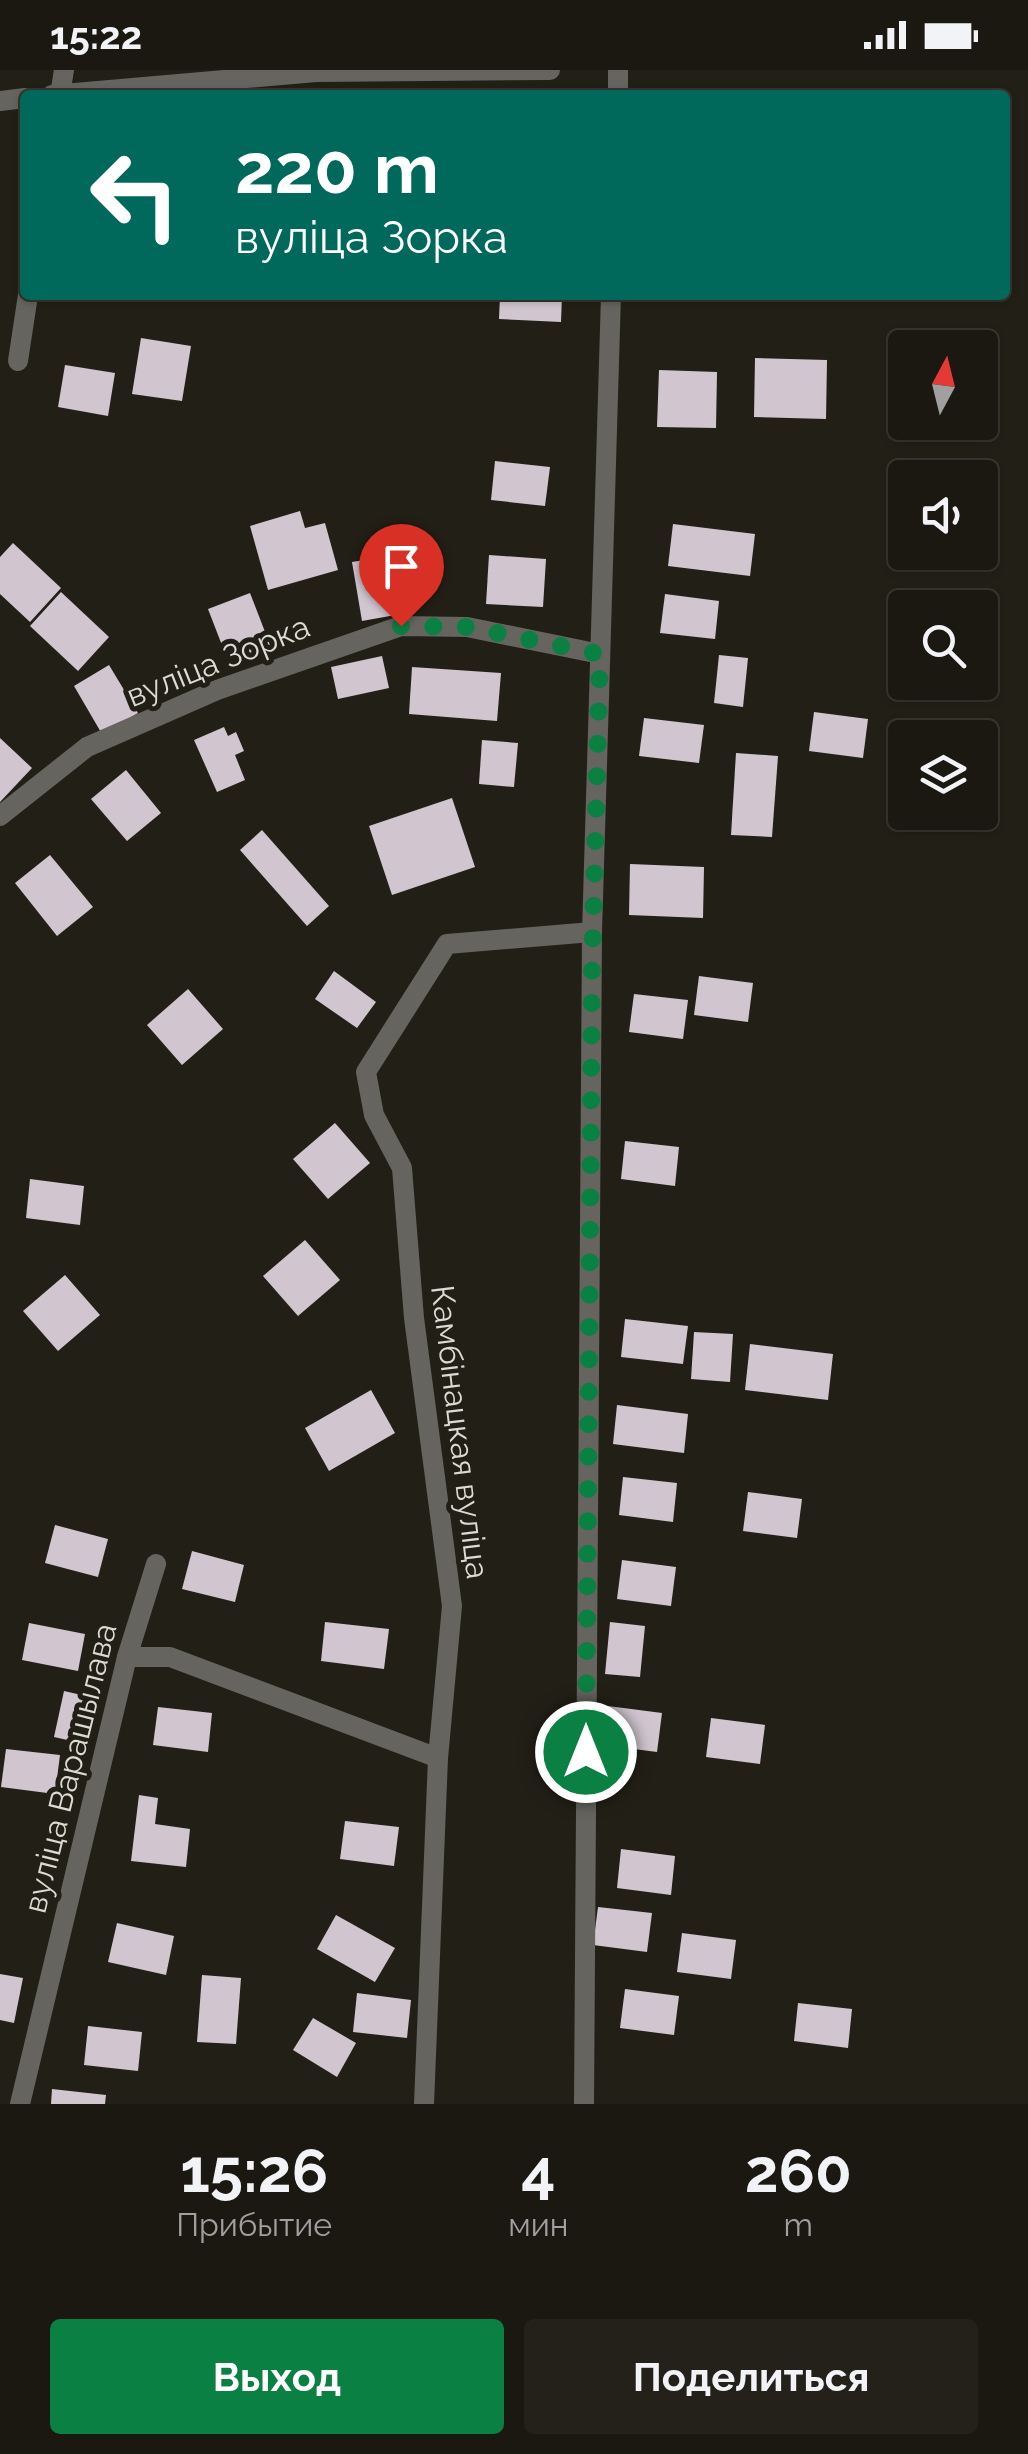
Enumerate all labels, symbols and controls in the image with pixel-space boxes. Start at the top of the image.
text: 15:22 [50,13,142,58]
text: 220 m [235,127,439,209]
icon: left [70,130,200,260]
text: вуліца Зорка [235,211,508,264]
north arrow [888,330,998,440]
map controls [888,330,998,830]
button: sound [888,460,998,570]
pin [359,524,444,627]
icon: arrive [374,539,429,594]
button: search [888,590,998,700]
street label: вуліца Зорка [121,607,315,714]
button: layers [888,720,998,830]
street label: Камбінацкая вуліца [424,1283,497,1581]
street label: вуліца Варашылава [16,1619,123,1917]
position arrow [534,1700,638,1804]
text: 15:26 [180,2136,328,2206]
text: 4 [521,2136,555,2206]
text: 260 [745,2136,852,2206]
text: Прибытие [176,2206,332,2243]
text: мин [508,2206,568,2243]
text: m [783,2206,813,2243]
button: Выход [50,2319,504,2434]
button: Поделиться [524,2319,978,2434]

